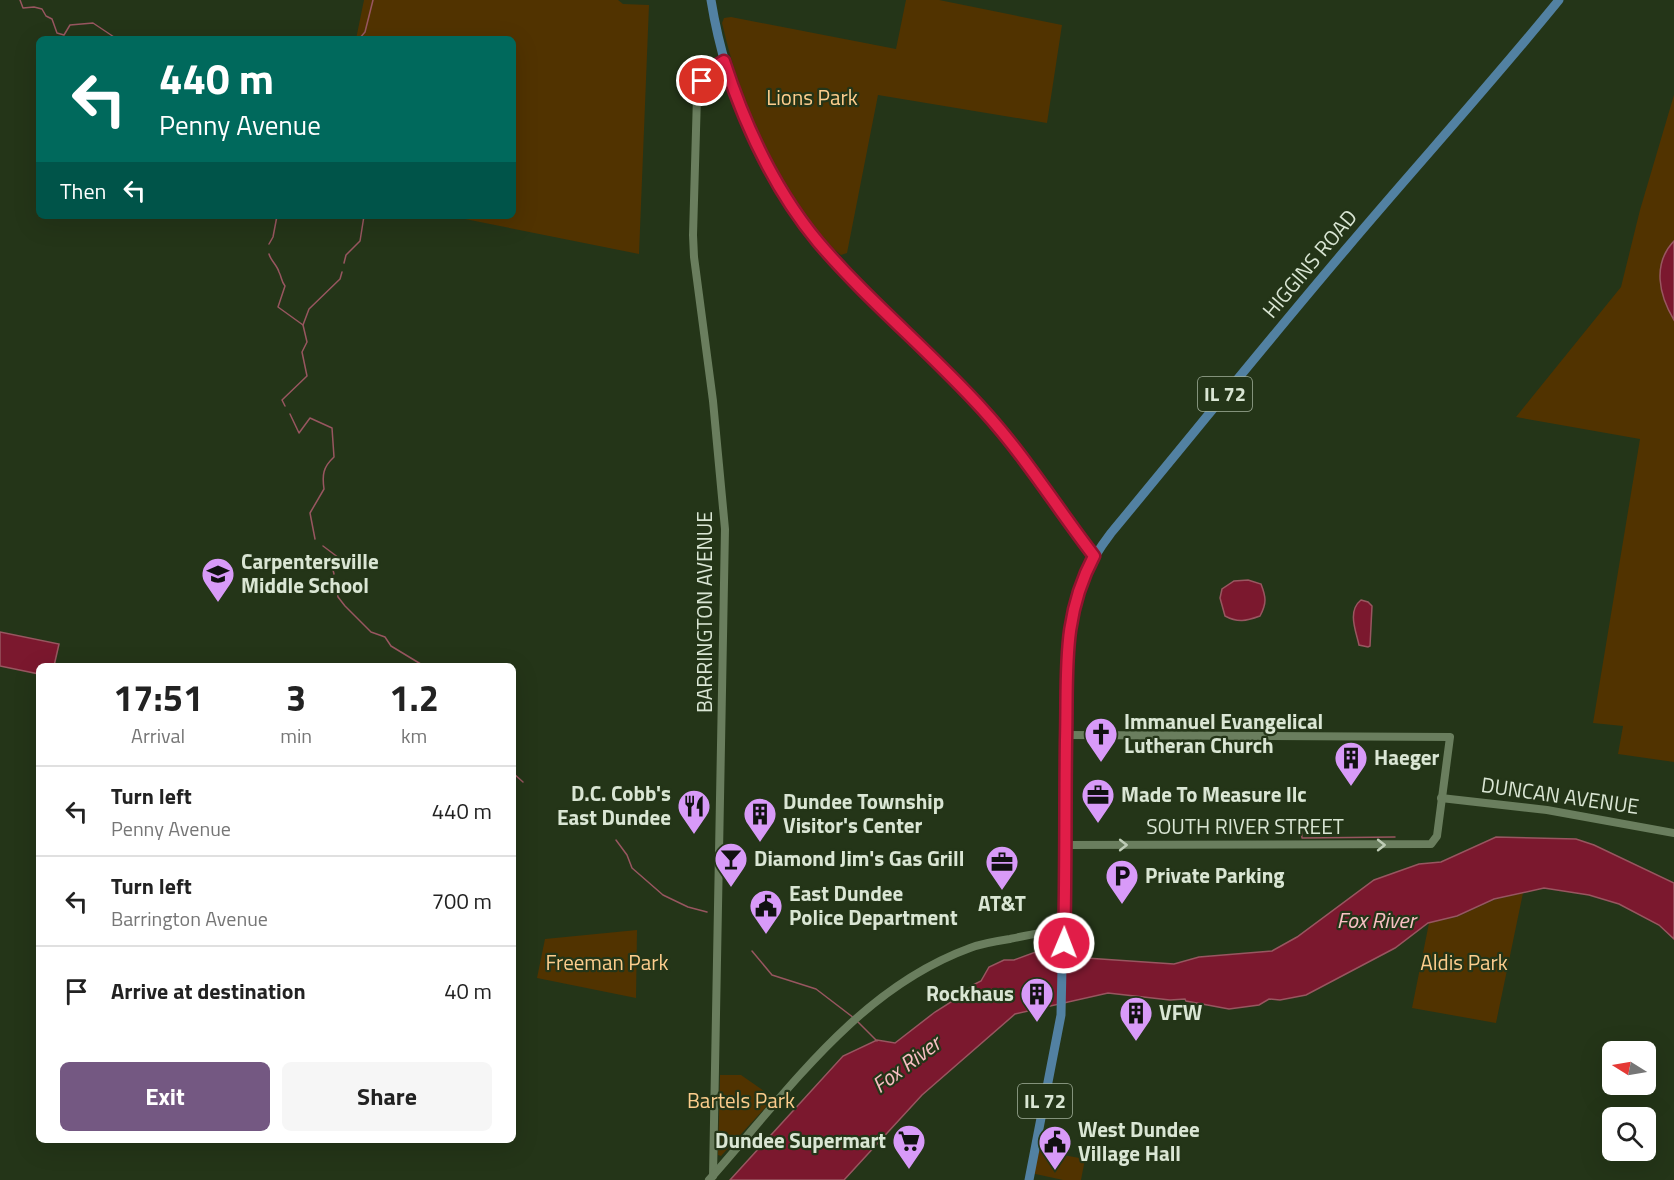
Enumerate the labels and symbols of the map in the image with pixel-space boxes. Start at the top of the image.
pin [676,55,727,106]
park label: Lions Park [766,81,858,113]
street label: HIGGINS ROAD [1254,202,1364,325]
road number: IL 72 [1198,377,1252,411]
street label: BARRINGTON AVENUE [688,511,720,713]
place label: Carpentersville Middle School [241,545,379,601]
school or university icon: Carpentersville Middle School [200,556,236,603]
place label: Immanuel Evangelical Lutheran Church [1124,705,1323,761]
church icon: Immanuel Evangelical Lutheran Church [1083,716,1119,763]
building icon: Haeger [1333,740,1369,787]
place label: Haeger [1374,741,1440,773]
street label: DUNCAN AVENUE [1479,768,1641,822]
place label: D.C. Cobb's East Dundee [557,777,671,833]
office icon: Made To Measure llc [1080,777,1116,824]
place label: Made To Measure llc [1121,778,1307,810]
place label: Dundee Township Visitor's Center [783,785,944,841]
restaurant icon: D.C. Cobb's East Dundee [676,788,712,835]
building icon: Dundee Township Visitor's Center [742,796,778,843]
street label: SOUTH RIVER STREET [1146,810,1344,842]
one-way arrow [1119,839,1128,851]
one-way arrow [1377,839,1386,851]
bar icon: Diamond Jim's Gas Grill [713,841,749,888]
place label: Diamond Jim's Gas Grill [754,842,964,874]
office icon: AT&T [984,844,1020,891]
parking icon: Private Parking [1104,858,1140,905]
place label: Private Parking [1145,859,1285,891]
place label: East Dundee Police Department [789,877,958,933]
place label: AT&T [978,887,1026,919]
public building icon: East Dundee Police Department [748,888,784,935]
water label: Fox River [1337,903,1418,937]
position arrow [1032,911,1096,975]
park label: Freeman Park [545,946,669,978]
park label: Aldis Park [1420,946,1508,978]
building icon: Rockhaus [1019,976,1055,1023]
place label: Rockhaus [926,977,1014,1009]
building icon: VFW [1118,995,1154,1042]
place label: VFW [1159,996,1203,1028]
water label: Fox River [864,1025,950,1101]
north arrow [1602,1041,1656,1095]
park label: Bartels Park [687,1084,795,1116]
road number: IL 72 [1018,1084,1072,1118]
place label: West Dundee Village Hall [1078,1113,1200,1169]
supermarket icon: Dundee Supermart [891,1123,927,1170]
place label: Dundee Supermart [715,1124,886,1156]
public building icon: West Dundee Village Hall [1037,1124,1073,1171]

